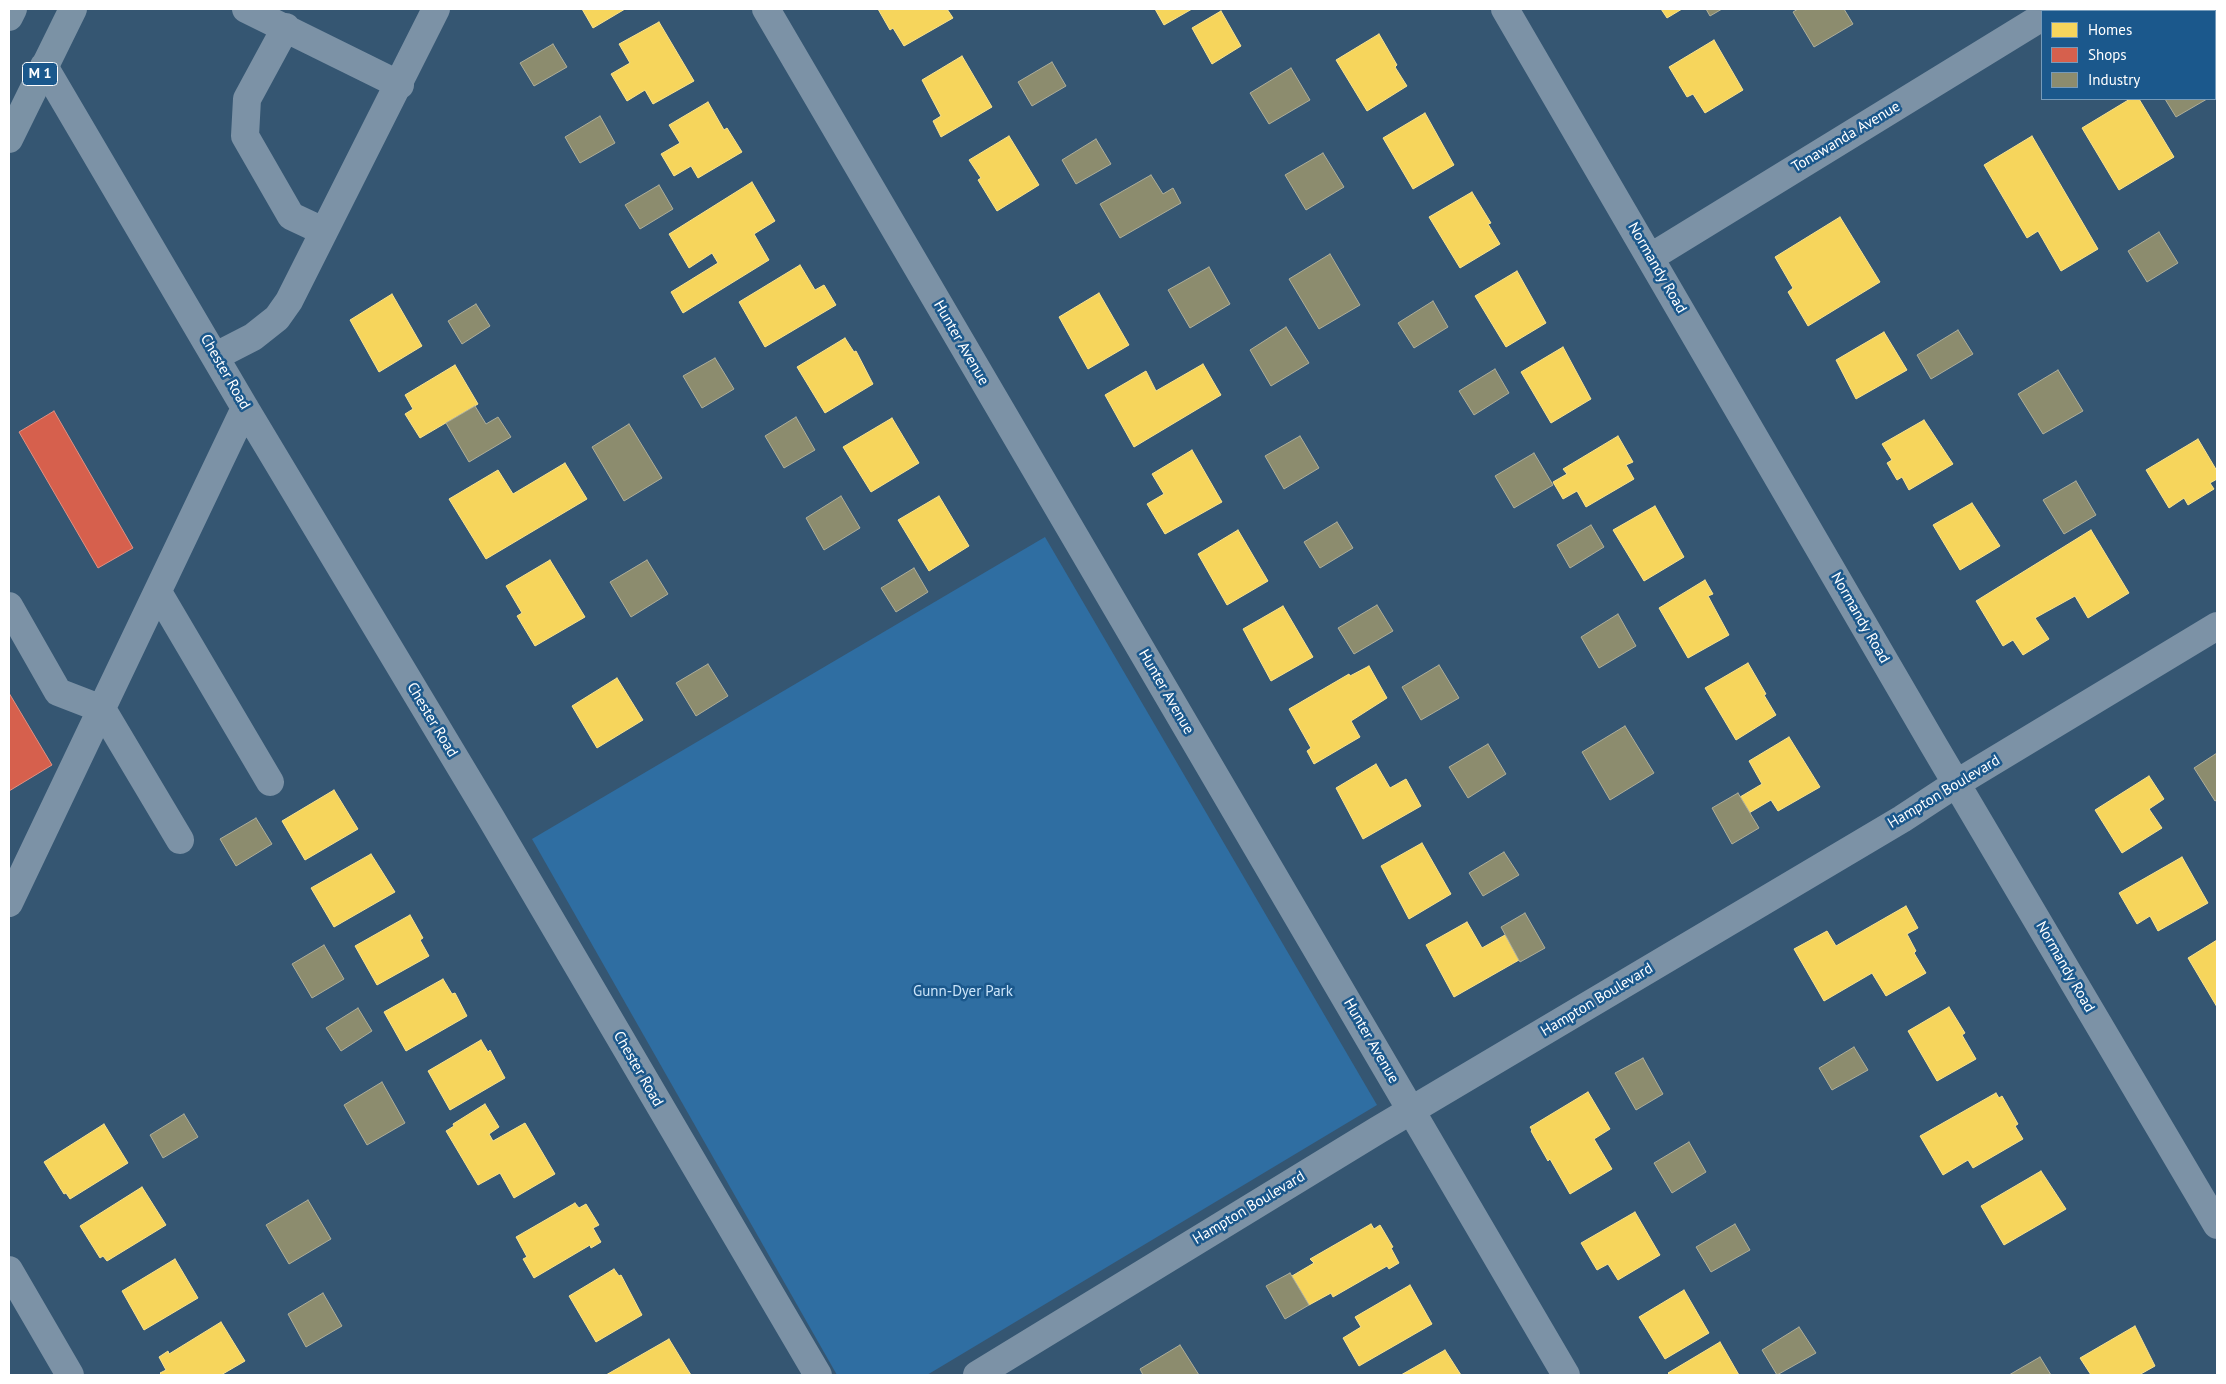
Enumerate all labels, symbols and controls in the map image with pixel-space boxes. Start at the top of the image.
legend [2041,10,2216,100]
text: Homes [2088,20,2132,39]
text: Shops [2088,45,2127,64]
road number: M 1 [22,62,58,86]
text: Industry [2088,70,2140,89]
street label: Tonawanda Avenue [1789,98,1903,176]
street label: Normandy Road [1624,219,1690,317]
street label: Hunter Avenue [929,297,993,389]
street label: Chester Road [196,331,254,413]
street label: Normandy Road [1827,569,1893,667]
street label: Hunter Avenue [1134,646,1198,738]
street label: Chester Road [403,679,461,761]
street label: Hampton Boulevard [1885,751,2003,833]
street label: Normandy Road [2032,918,2098,1016]
street label: Hampton Boulevard [1538,959,1656,1041]
park label: Gunn-Dyer Park [913,983,1013,1001]
street label: Hunter Avenue [1339,995,1403,1087]
street label: Chester Road [609,1028,667,1110]
street label: Hampton Boulevard [1190,1167,1308,1249]

